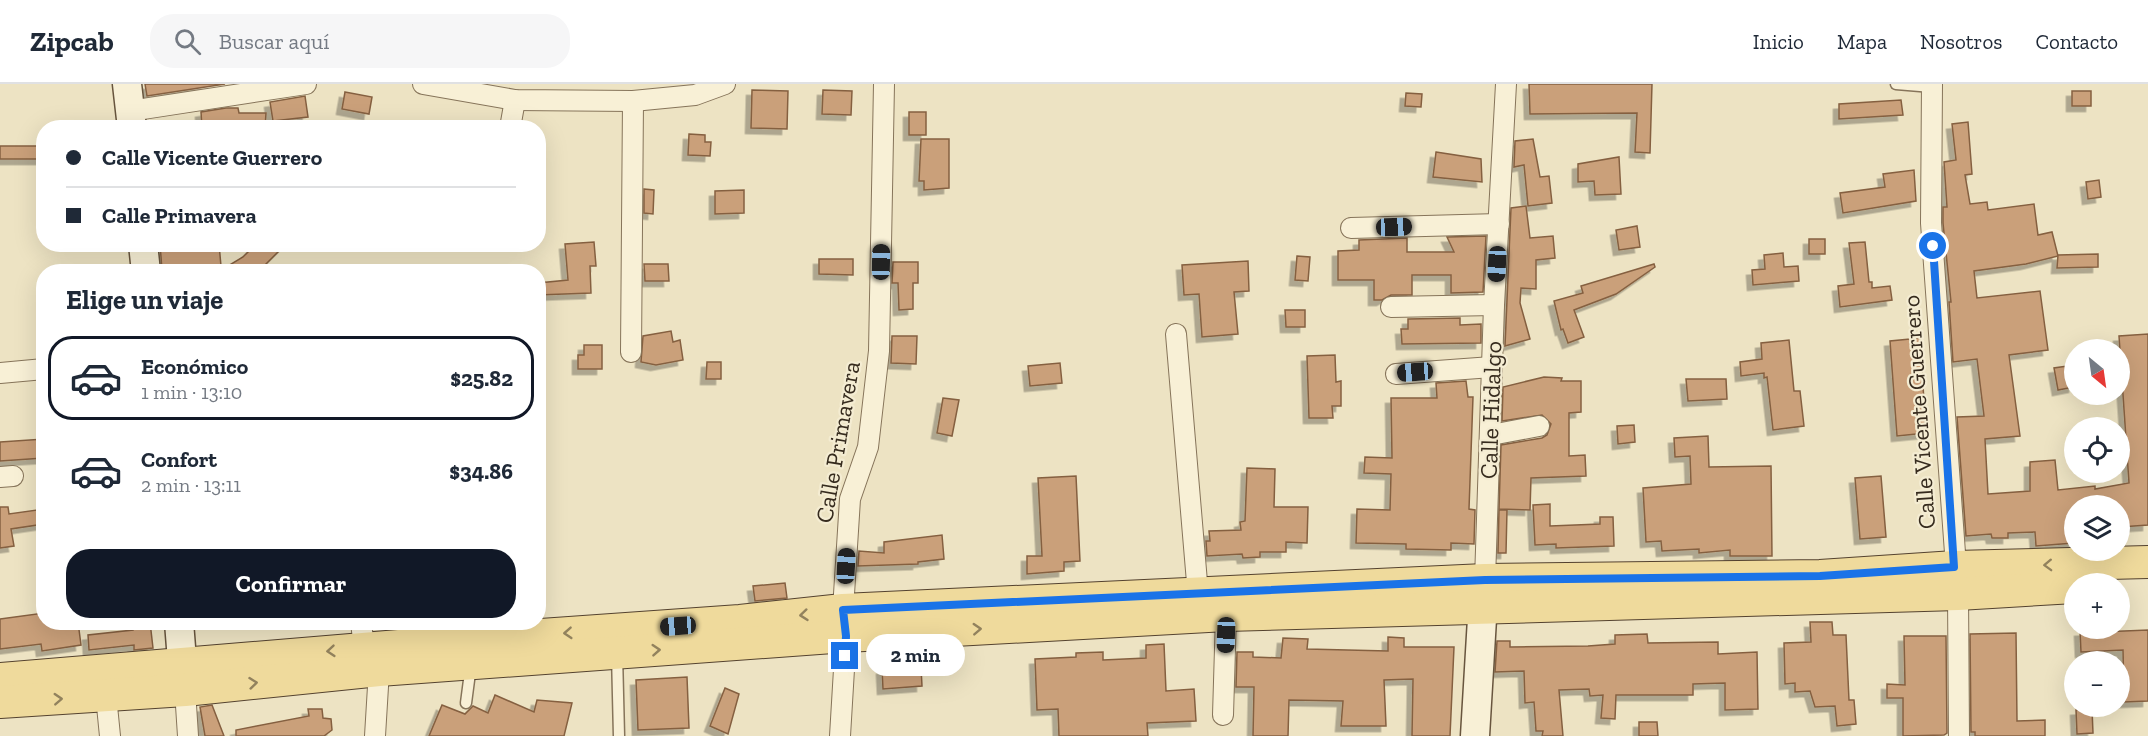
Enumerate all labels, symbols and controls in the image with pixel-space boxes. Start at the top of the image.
search box [150,14,570,68]
text: Zipcab [30,25,114,58]
icon: search [171,25,204,58]
text: Buscar aquí [219,28,329,55]
text: Inicio [1753,29,1804,54]
text: Mapa [1837,29,1887,54]
text: Nosotros [1920,29,2002,54]
text: Contacto [2035,29,2118,54]
text: Calle Vicente Guerrero [102,144,322,171]
text: Calle Primavera [102,202,257,229]
car [1376,217,1412,237]
route start [1919,232,1946,259]
car [872,244,890,280]
car [1487,246,1507,282]
text: Elige un viaje [66,284,223,316]
street label: Calle Vicente Guerrero [1896,294,1941,530]
north arrow [2064,339,2130,405]
map controls [2064,339,2130,717]
street label: Calle Hidalgo [1474,340,1507,479]
icon: car [69,351,123,405]
text: Económico [141,353,248,380]
street label: Calle Primavera [809,358,866,525]
car [1396,362,1434,382]
text: $25.82 [450,365,513,392]
text: 1 min · 13:10 [141,380,242,404]
button: locate [2064,417,2130,483]
icon: car [69,444,123,498]
text: Confort [141,446,217,473]
text: $34.86 [449,458,513,485]
text: 2 min · 13:11 [141,473,241,497]
button: layers [2064,495,2130,561]
car [836,548,856,584]
button: Confirmar [66,549,516,618]
one-way arrow [2043,559,2052,571]
button: + [2064,573,2130,639]
one-way arrow [799,608,808,620]
car [659,616,697,636]
car [1216,617,1236,653]
one-way arrow [972,622,981,635]
one-way arrow [563,627,572,640]
callout: 2 min [866,635,965,677]
route end [831,642,858,669]
text: 2 min [891,643,940,667]
one-way arrow [327,644,336,657]
one-way arrow [652,644,661,657]
button: − [2064,651,2130,717]
one-way arrow [248,677,257,690]
one-way arrow [54,692,63,705]

